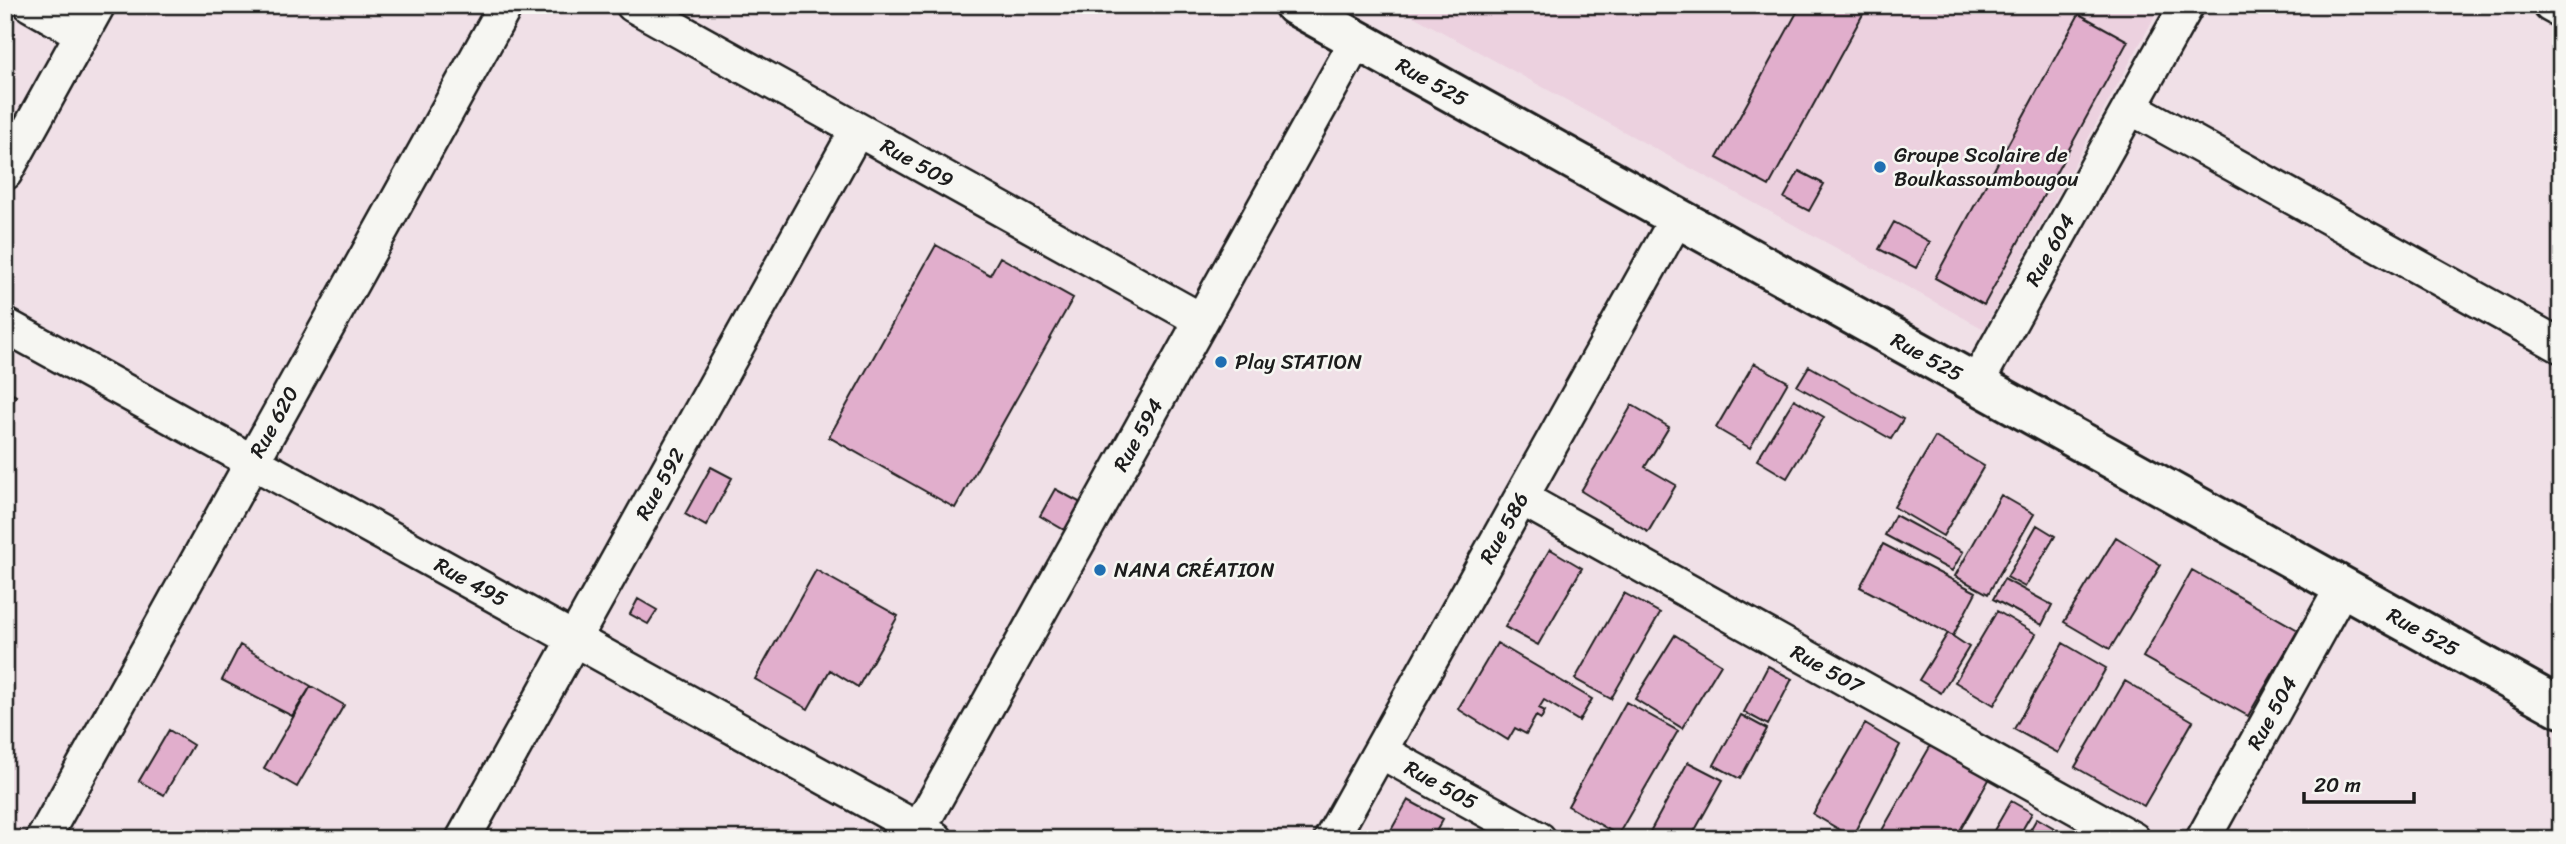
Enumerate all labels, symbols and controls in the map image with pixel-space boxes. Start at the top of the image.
street label: Rue 525 [1389,46,1475,118]
street label: Rue 509 [873,127,961,199]
place label: Groupe Scolaire de Boulkassoumbougou [1894,136,2079,198]
marker: Groupe Scolaire de Boulkassoumbougou [1872,159,1888,175]
street label: Rue 604 [2014,206,2086,294]
street label: Rue 525 [1884,321,1970,393]
place label: Play STATION [1235,343,1362,381]
marker: Play STATION [1213,354,1229,370]
street label: Rue 620 [239,379,309,465]
street label: Rue 594 [1102,391,1174,479]
street label: Rue 592 [624,441,696,527]
street label: Rue 586 [1469,485,1539,571]
street label: Rue 495 [427,546,515,618]
place label: NANA CRÉATION [1114,551,1275,589]
marker: NANA CRÉATION [1092,562,1108,578]
street label: Rue 525 [2380,596,2466,668]
street label: Rue 507 [1784,633,1872,706]
street label: Rue 504 [2236,669,2308,757]
street label: Rue 505 [1397,749,1485,821]
scale bar [2304,760,2414,804]
text: 20 m [2314,766,2361,804]

